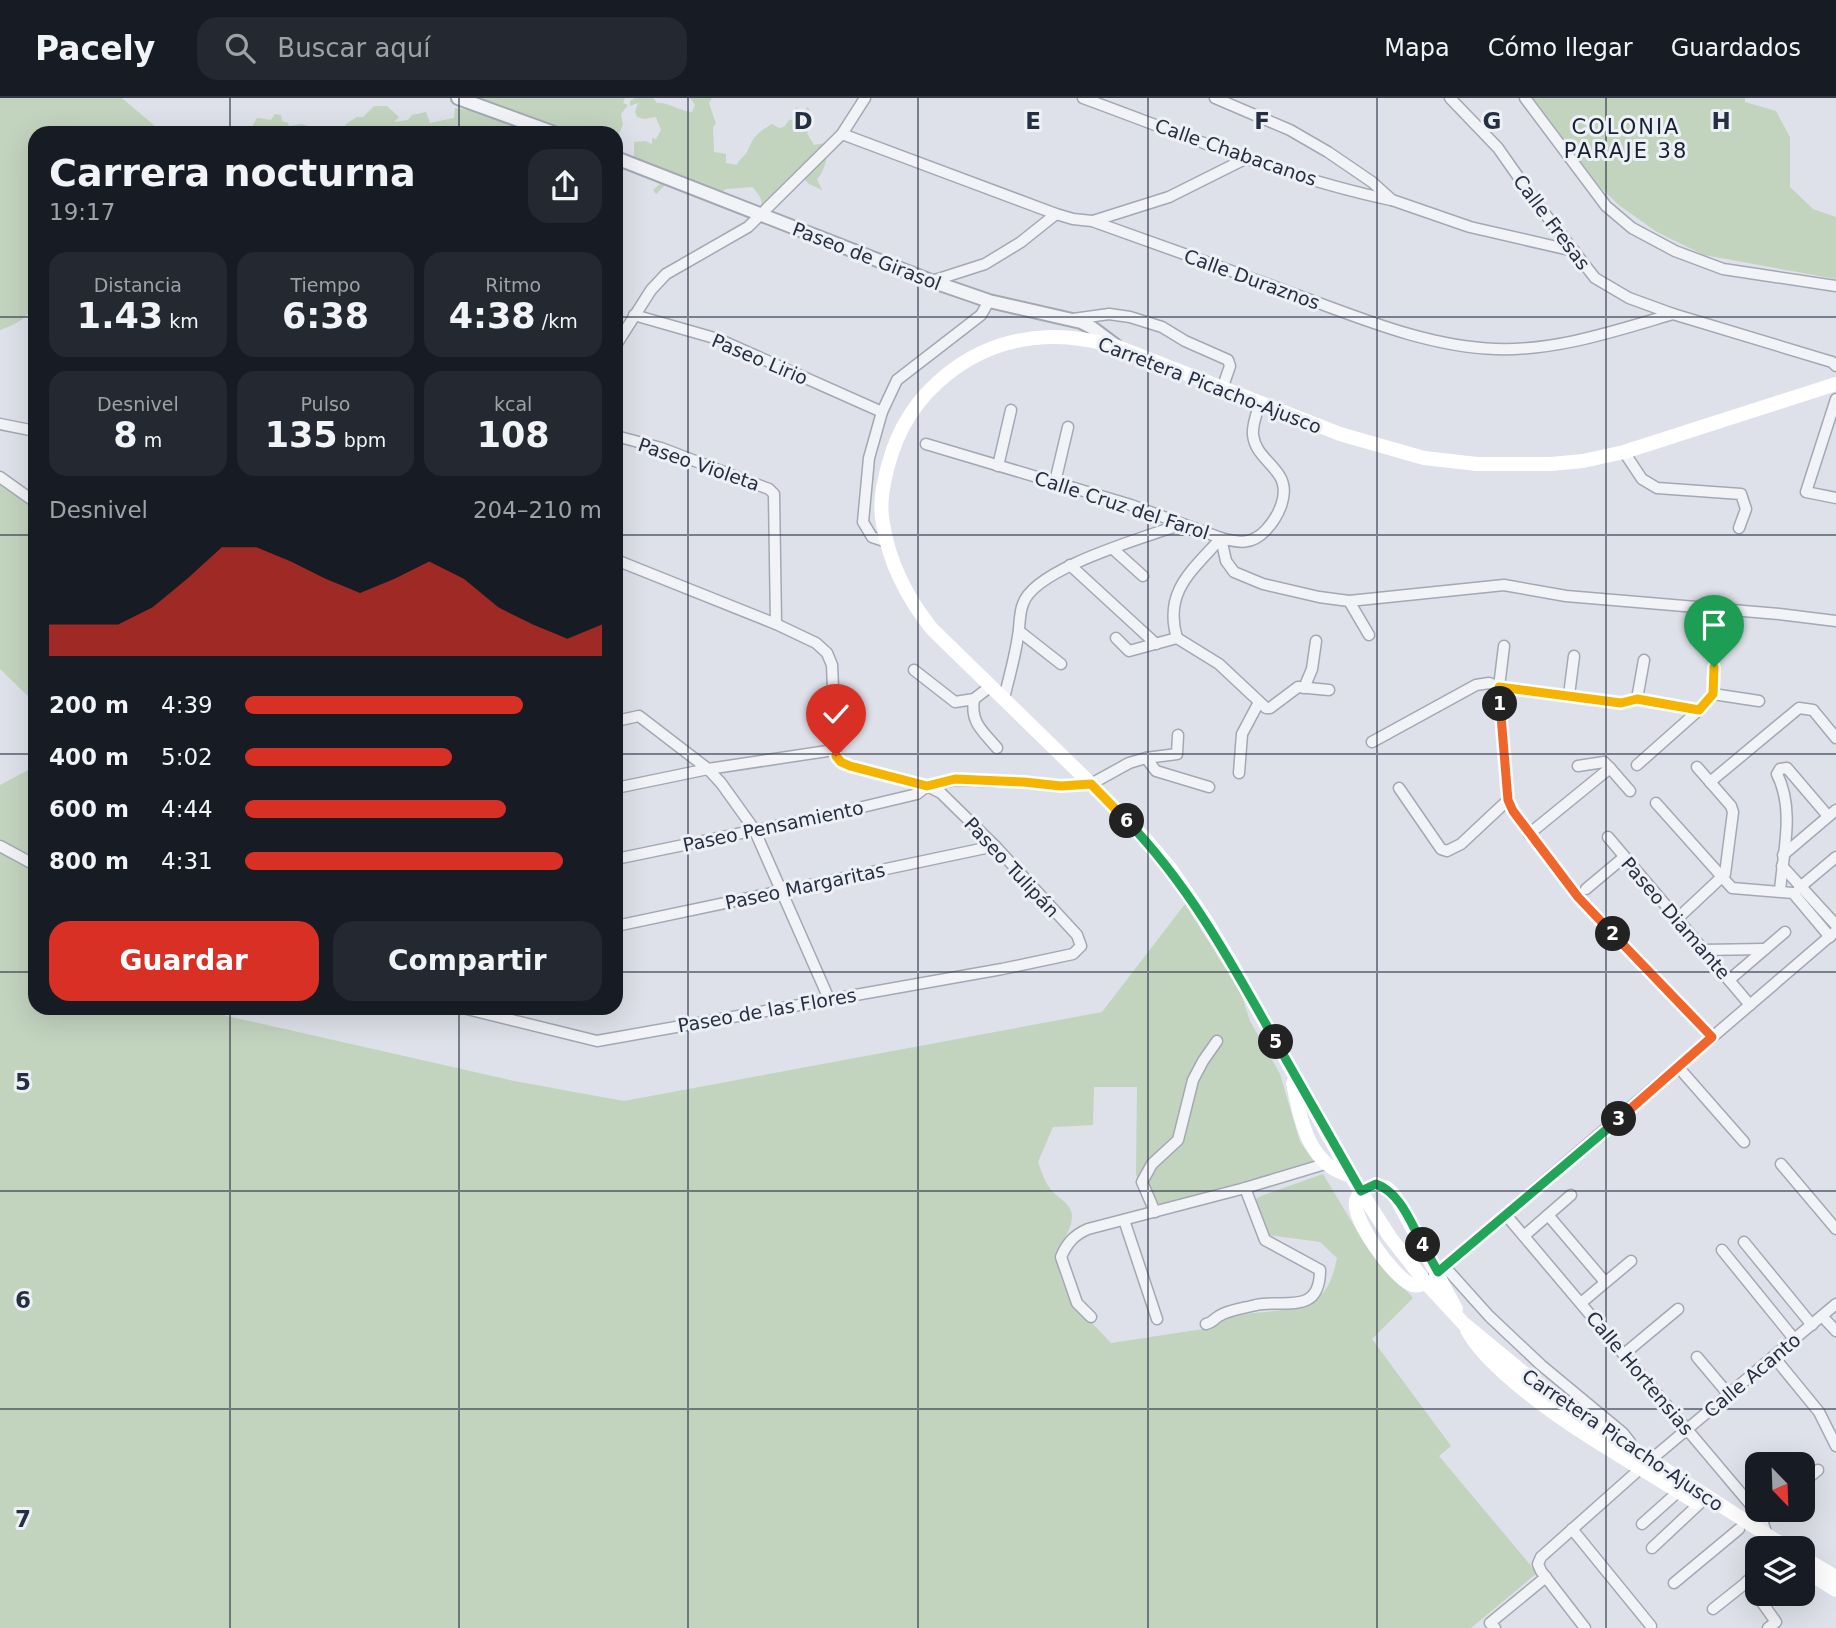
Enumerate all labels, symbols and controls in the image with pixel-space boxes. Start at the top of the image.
search box [197,17,687,80]
text: Pacely [35,29,155,68]
icon: search [221,29,259,67]
text: Buscar aquí [277,33,431,63]
text: Mapa [1384,34,1450,62]
text: Cómo llegar [1488,34,1633,62]
text: Guardados [1671,34,1801,62]
text: D [793,108,813,134]
text: E [1025,108,1041,134]
text: F [1254,108,1270,134]
text: G [1483,108,1501,134]
text: H [1711,108,1731,134]
street label: Calle Chabacanos [1152,114,1320,190]
district label: COLONIA PARAJE 38 [1564,115,1688,163]
button: share [528,149,602,223]
text: Carrera nocturna [49,151,416,195]
street label: Calle Fresas [1509,170,1595,274]
text: 19:17 [49,199,115,225]
street label: Paseo de Girasol [790,217,944,295]
street label: Calle Duraznos [1181,244,1323,314]
text: Distancia [94,274,182,296]
text: Tiempo [290,274,361,296]
text: Ritmo [485,274,541,296]
text: 1.43 [77,296,163,336]
text: 6:38 [282,296,369,336]
text: 4:38 [449,296,536,336]
text: km [163,310,199,332]
text: /km [536,310,578,332]
street label: Paseo Lirio [709,329,811,389]
street label: Carretera Picacho-Ajusco [1095,332,1325,438]
text: Desnivel [97,393,179,415]
text: Pulso [301,393,350,415]
text: kcal [494,393,532,415]
text: 8 [113,415,138,455]
text: 135 [265,415,338,455]
text: 108 [477,415,550,455]
text: m [138,429,162,451]
text: bpm [338,429,386,451]
street label: Paseo Violeta [635,433,763,495]
street label: Calle Cruz del Farol [1032,466,1212,544]
text: Desnivel [49,497,148,523]
text: 204–210 m [473,497,602,523]
pin [1684,595,1744,667]
icon: arrive [1695,606,1733,644]
pin [806,684,866,756]
pin: 1 [1482,686,1518,722]
text: 200 m [49,692,129,718]
text: 4:39 [161,692,213,718]
text: 1 [1493,692,1506,714]
icon: check [817,695,855,733]
text: 400 m [49,744,129,770]
text: 5:02 [161,744,213,770]
text: 600 m [49,796,129,822]
text: 4:44 [161,796,213,822]
street label: Paseo Pensamiento [681,796,865,856]
pin: 6 [1110,804,1144,838]
text: 6 [1120,809,1133,831]
street label: Paseo Tulipán [960,812,1064,922]
text: 800 m [49,848,129,874]
text: 4:31 [161,848,213,874]
street label: Paseo Diamante [1617,853,1735,983]
street label: Paseo Margaritas [723,858,887,914]
pin: 2 [1596,916,1630,952]
button: Guardar [49,921,319,1001]
button: Compartir [333,921,602,1001]
text: 2 [1606,922,1619,944]
street label: Paseo de las Flores [676,983,858,1037]
pin: 5 [1258,1024,1294,1060]
text: 5 [1269,1030,1282,1052]
text: 5 [15,1069,31,1095]
pin: 3 [1602,1102,1636,1136]
text: 3 [1612,1107,1625,1129]
pin: 4 [1406,1228,1440,1262]
text: 4 [1416,1233,1429,1255]
text: 6 [15,1287,31,1313]
street label: Calle Hortensias [1582,1307,1698,1439]
street label: Calle Acanto [1699,1328,1805,1422]
street label: Carretera Picacho-Ajusco [1518,1364,1728,1516]
north arrow [1745,1452,1815,1522]
map controls [1745,1452,1815,1606]
text: 7 [15,1506,31,1532]
button: layers [1745,1536,1815,1606]

